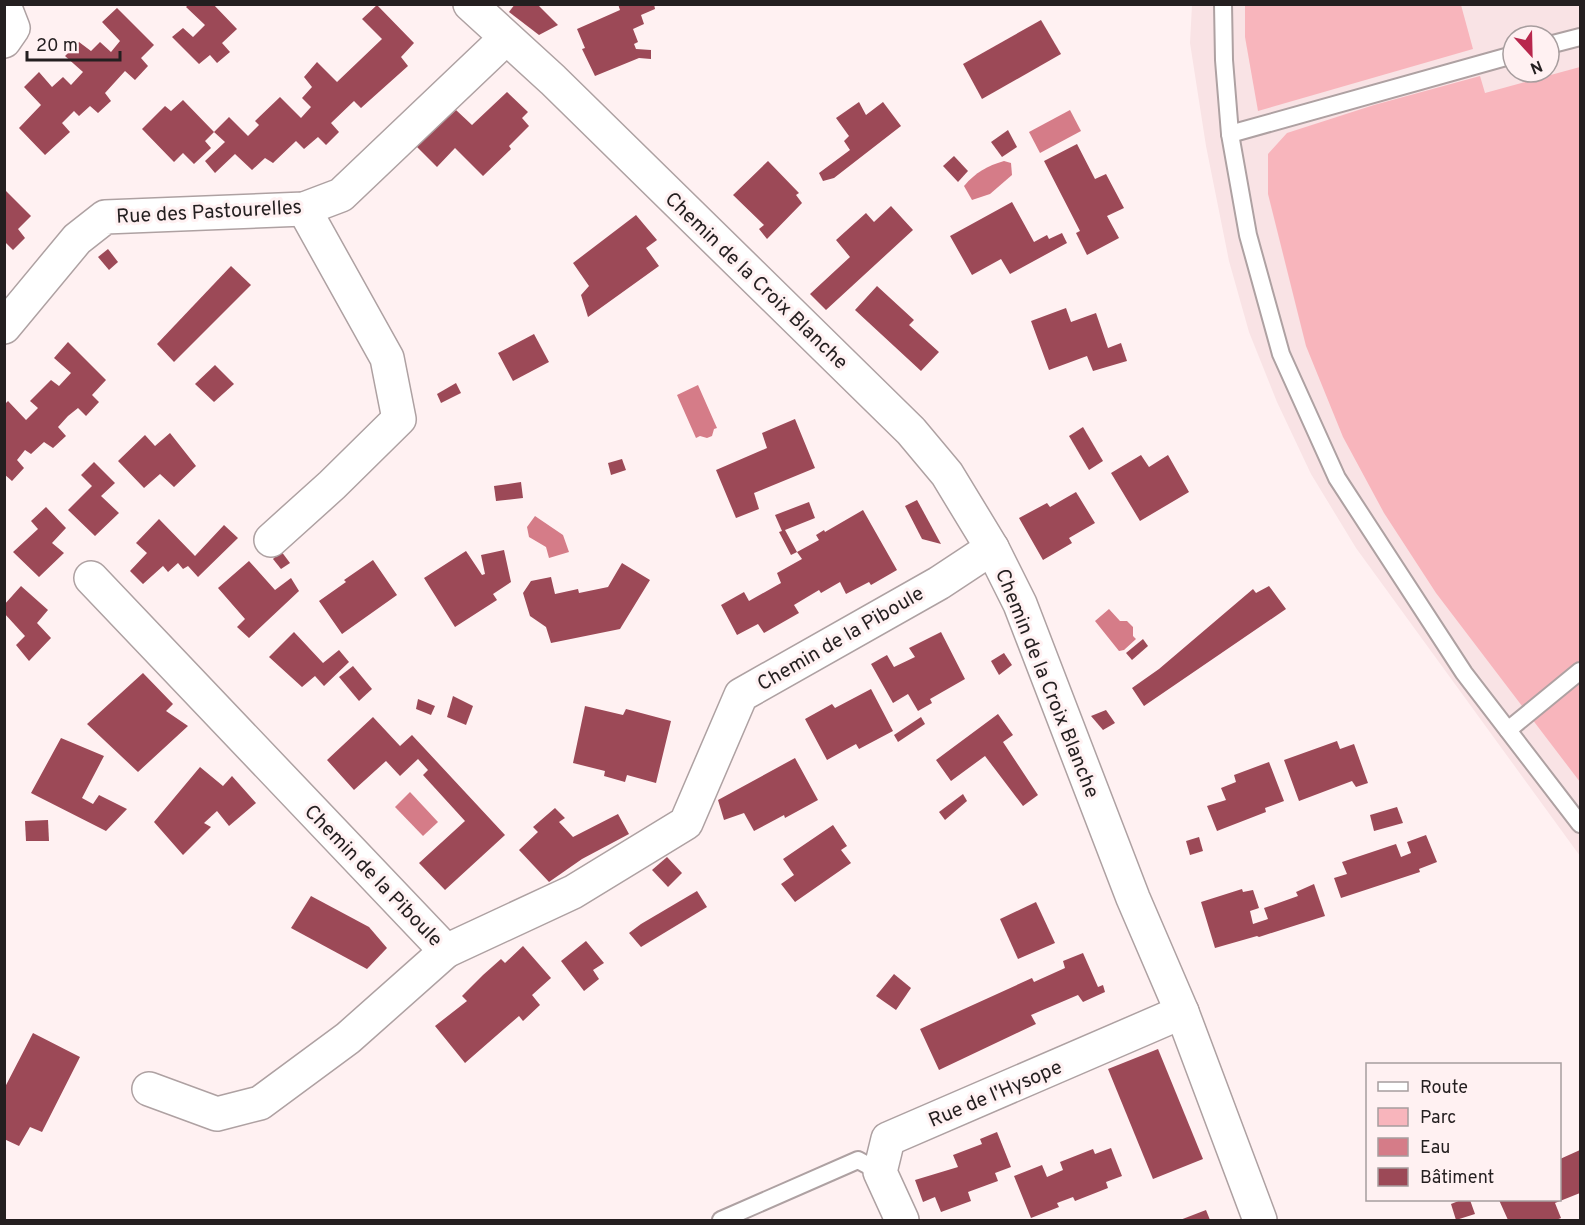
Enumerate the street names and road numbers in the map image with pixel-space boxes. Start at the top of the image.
street label: Chemin de la Croix Blanche [658,187,853,376]
street label: Rue des Pastourelles [116,195,303,231]
street label: Chemin de la Croix Blanche [988,565,1104,802]
street label: Chemin de la Piboule [753,581,929,698]
street label: Chemin de la Piboule [298,800,447,953]
street label: Rue de l'Hysope [925,1055,1067,1135]

